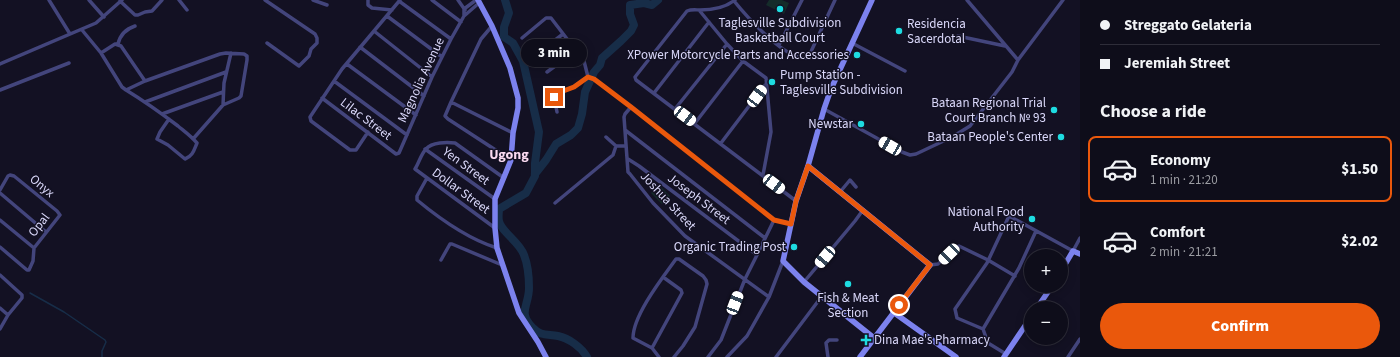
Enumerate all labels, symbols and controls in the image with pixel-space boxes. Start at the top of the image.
marker: Taglesville Subdivision Basketball Court [775,4,785,14]
place label: Taglesville Subdivision Basketball Court [719,14,841,47]
place label: Residencia Sacerdotal [907,15,966,48]
text: Streggato Gelateria [1124,15,1252,36]
marker: Residencia Sacerdotal [894,26,904,36]
street label: Magnolia Avenue [393,34,449,126]
callout: 3 min [521,39,587,67]
text: 3 min [538,44,570,62]
place label: XPower Motorcycle Parts and Accessories [627,46,850,64]
marker: XPower Motorcycle Parts and Accessories [852,50,862,60]
text: Jeremiah Street [1124,53,1230,74]
place label: Pump Station - Taglesville Subdivision [780,66,903,99]
marker: Pump Station - Taglesville Subdivision [767,77,777,87]
car [745,83,769,109]
route end [545,88,563,106]
street label: Lilac Street [336,94,396,145]
place label: Bataan Regional Trial Court Branch № 93 [931,94,1046,127]
text: Choose a ride [1100,99,1206,124]
car [672,104,698,128]
marker: Bataan Regional Trial Court Branch № 93 [1049,105,1059,115]
place label: Newstar [808,115,853,133]
marker: Newstar [856,119,866,129]
place label: Bataan People's Center [927,128,1053,146]
marker: Bataan People's Center [1056,132,1066,142]
car [877,135,903,157]
street label: Yen Street [438,142,494,190]
district label: Ugong [489,145,529,165]
text: Economy [1150,150,1211,171]
icon: car [1102,151,1138,187]
text: $1.50 [1341,159,1378,180]
street label: Dollar Street [428,164,494,219]
street label: Joshua Street [636,168,700,235]
street label: Joseph Street [664,169,735,229]
street label: Onyx [26,170,58,202]
text: 1 min · 21:20 [1150,171,1218,189]
car [761,172,787,196]
place label: National Food Authority [947,203,1024,236]
street label: Opal [24,209,54,241]
marker: National Food Authority [1027,214,1037,224]
text: Comfort [1150,222,1205,243]
icon: car [1102,223,1138,259]
text: $2.02 [1341,231,1378,252]
place label: Organic Trading Post [674,238,787,256]
car [936,241,962,267]
marker: Organic Trading Post [789,242,799,252]
text: 2 min · 21:21 [1150,243,1218,261]
car [813,244,837,270]
map controls [1024,249,1068,345]
button: + [1024,249,1068,293]
marker: Fish & Meat Section [843,279,853,289]
place label: Fish & Meat Section [817,289,879,322]
car [725,290,745,316]
route start [890,296,908,314]
button: − [1024,301,1068,345]
button: Confirm [1100,303,1380,349]
place label: Dina Mae's Pharmacy [874,331,990,349]
marker: Dina Mae's Pharmacy [861,335,871,345]

